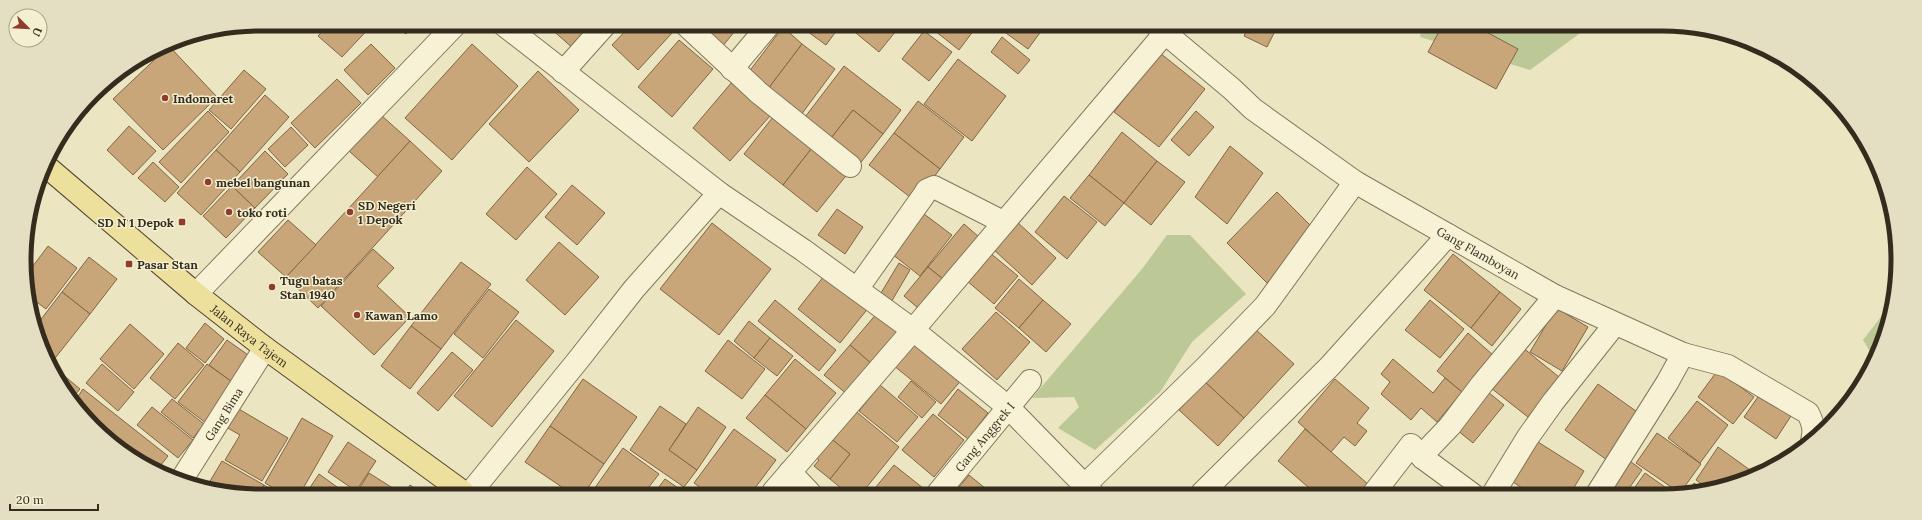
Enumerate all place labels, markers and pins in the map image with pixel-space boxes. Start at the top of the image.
place label: Indomaret [173,91,235,106]
marker: Indomaret [160,93,170,103]
place label: mebel bangunan [216,175,311,190]
marker: mebel bangunan [203,177,213,187]
place label: SD Negeri 1 Depok [358,198,416,227]
place label: toko roti [237,205,287,220]
marker: toko roti [224,207,234,217]
marker: SD Negeri 1 Depok [345,207,355,217]
place label: SD N 1 Depok [97,215,174,230]
marker: SD N 1 Depok [177,217,187,227]
place label: Pasar Stan [137,257,198,272]
marker: Pasar Stan [124,259,134,269]
place label: Tugu batas Stan 1940 [280,273,343,302]
marker: Tugu batas Stan 1940 [267,282,277,292]
place label: Kawan Lamo [365,308,438,323]
marker: Kawan Lamo [352,310,362,320]

